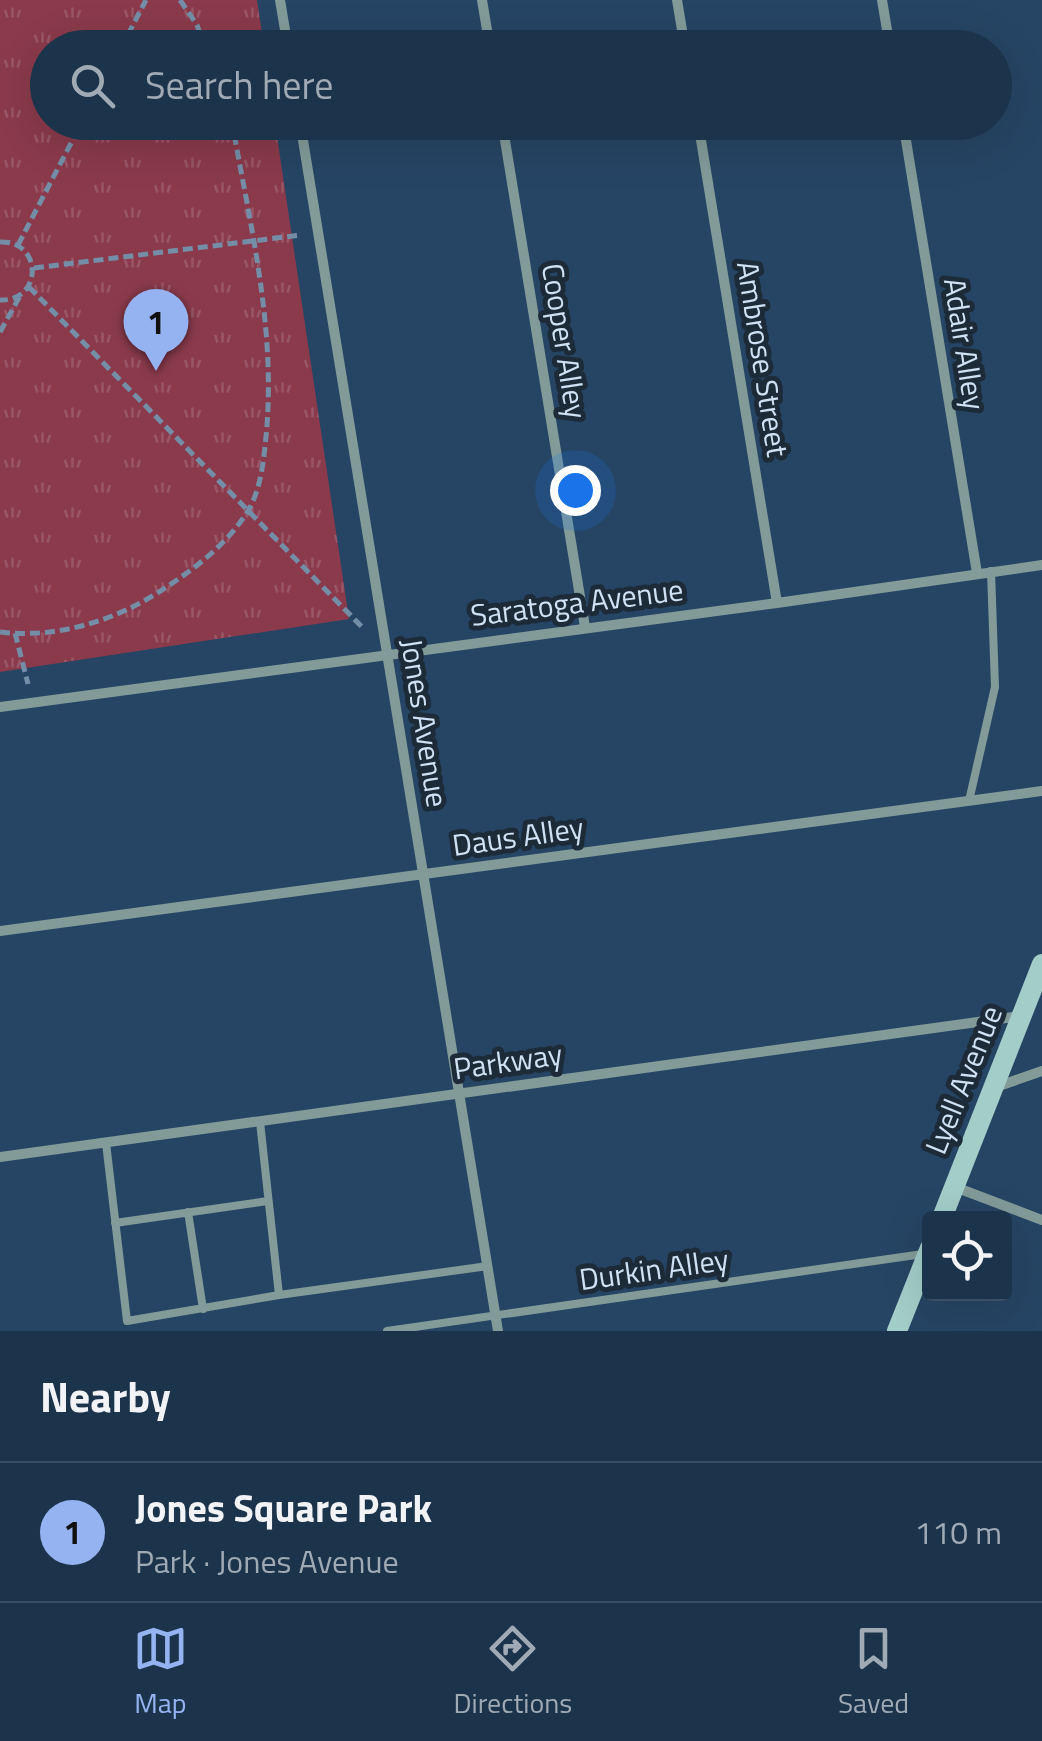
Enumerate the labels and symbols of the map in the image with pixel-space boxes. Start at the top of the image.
street label: Ambrose Street [725,258,801,461]
street label: Cooper Alley [530,260,600,422]
street label: Adair Alley [932,274,998,413]
pin: 1 [124,288,188,371]
your location [550,465,601,516]
street label: Saratoga Avenue [468,566,686,638]
street label: Jones Avenue [389,635,461,810]
street label: Daus Alley [449,804,586,868]
street label: Lyell Avenue [912,998,1014,1161]
street label: Parkway [450,1031,565,1091]
street label: Durkin Alley [576,1236,732,1302]

